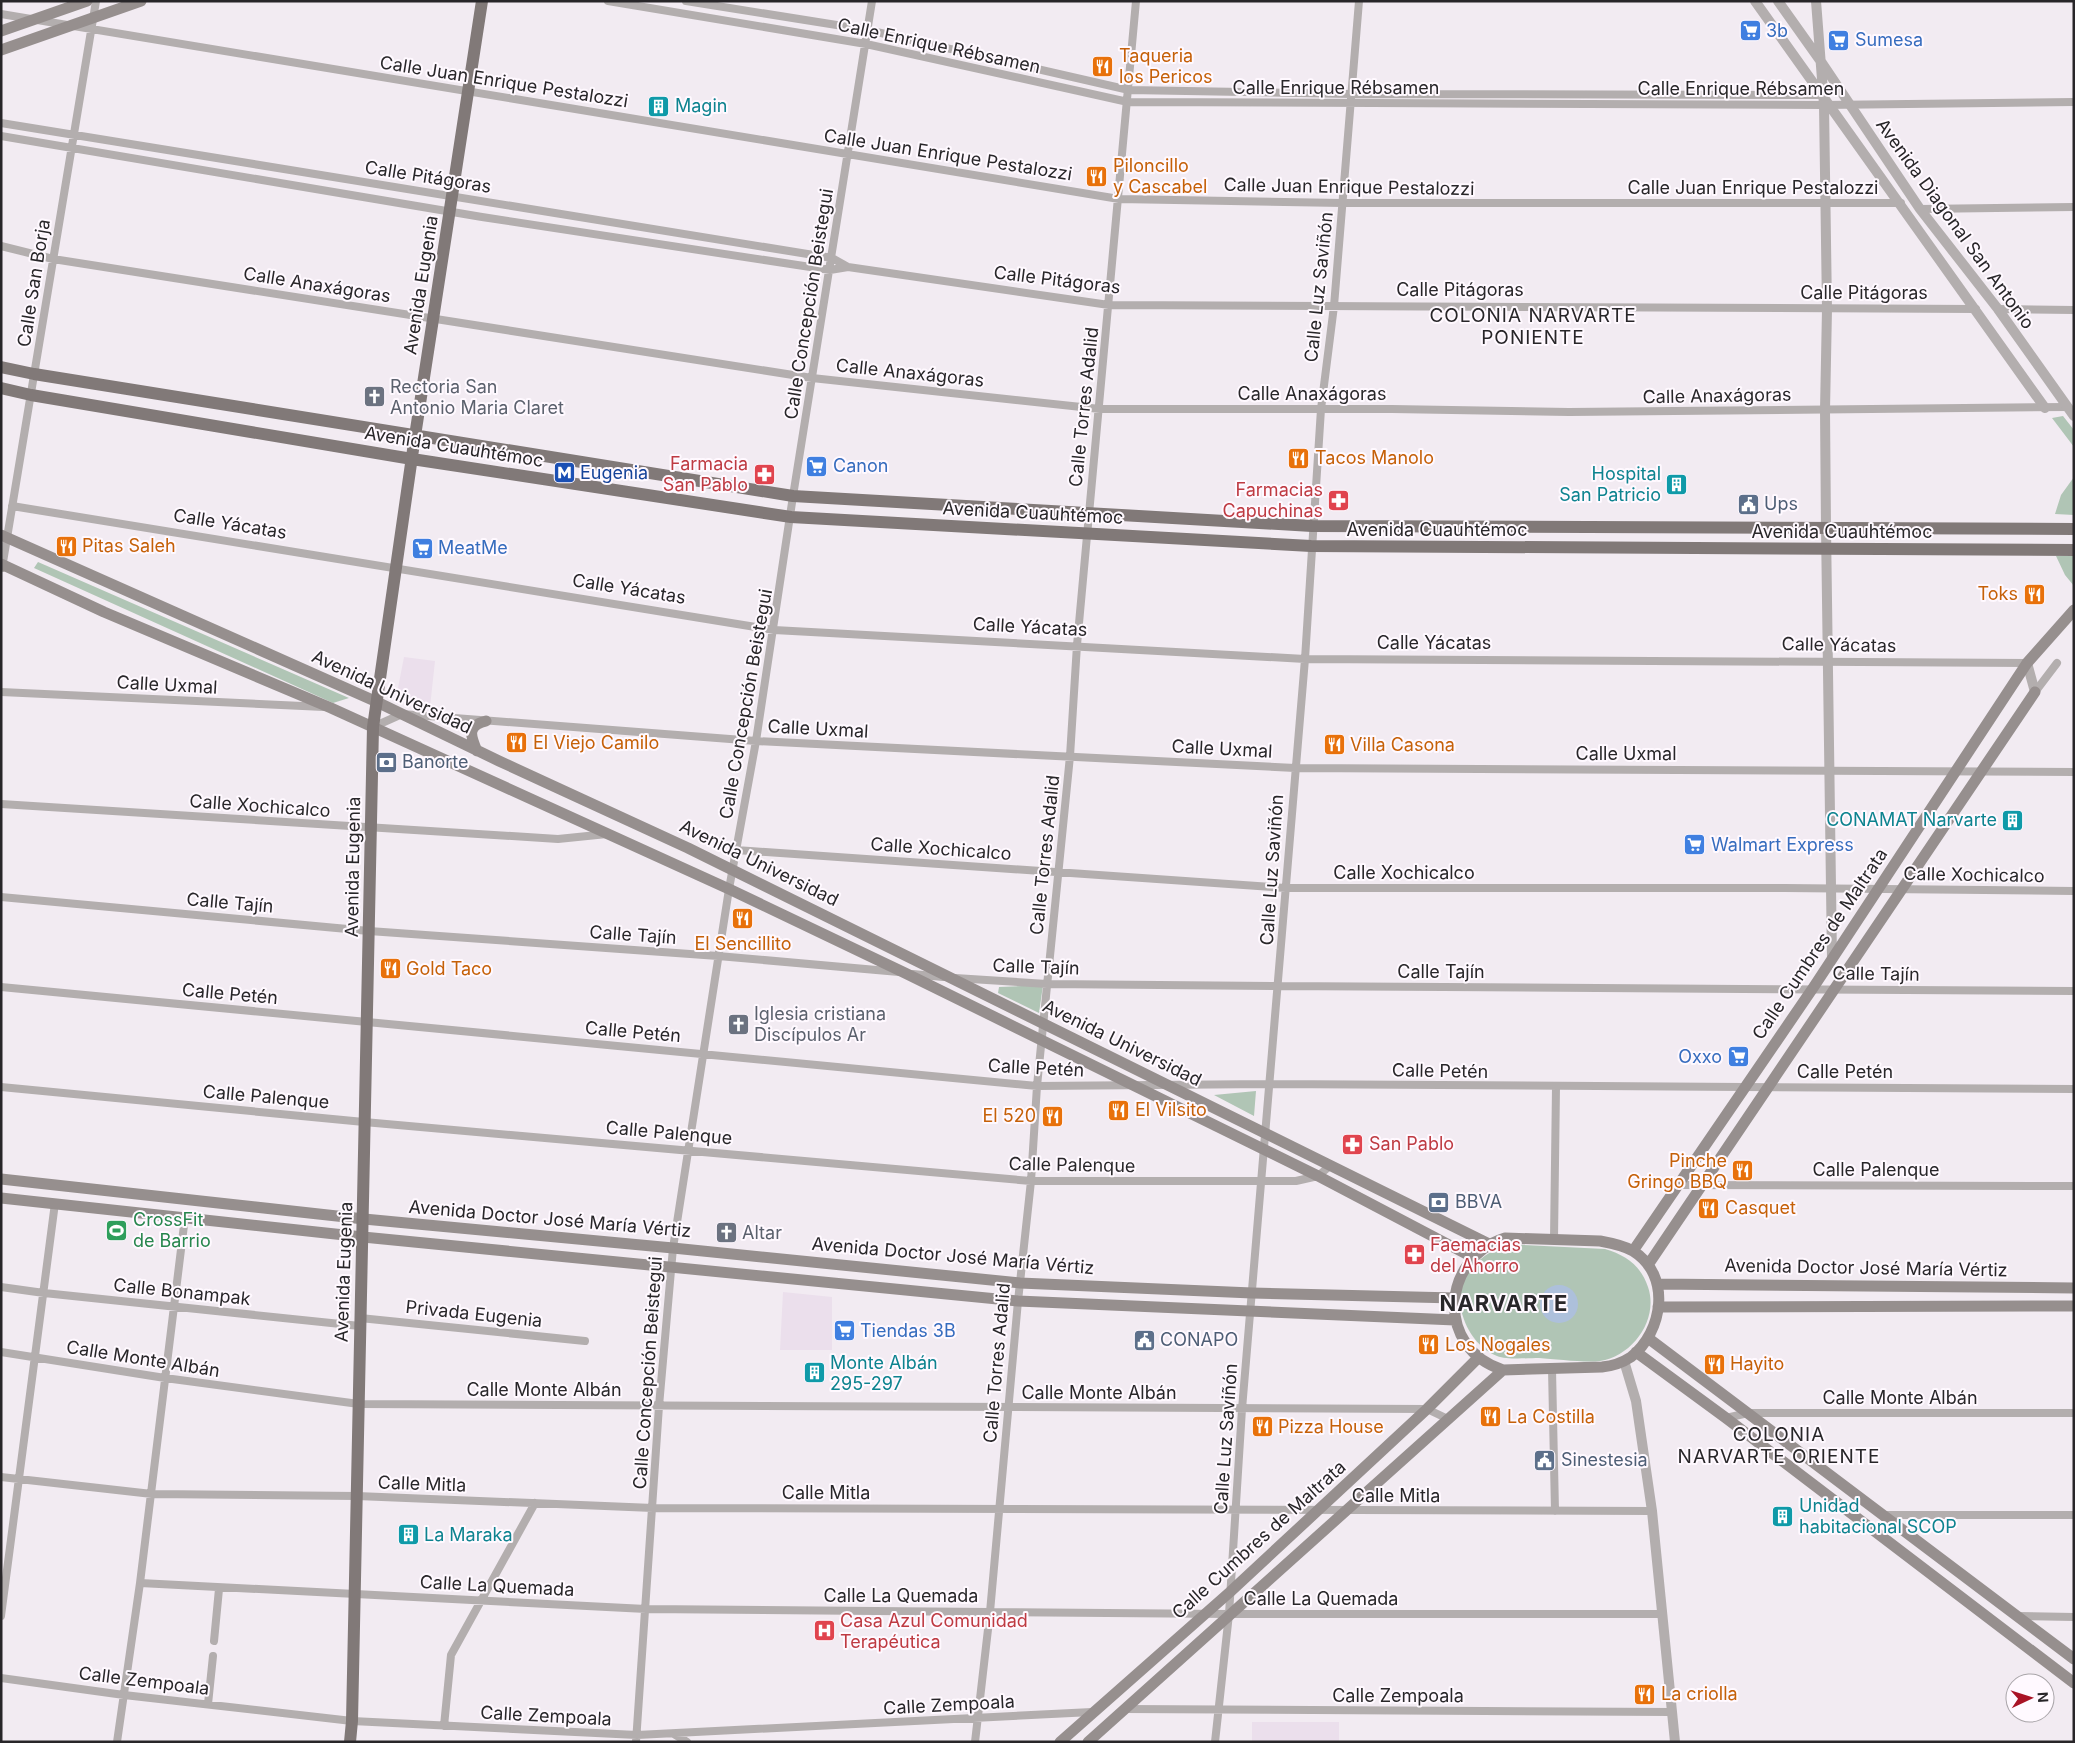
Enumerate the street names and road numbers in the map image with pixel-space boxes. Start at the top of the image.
street label: Calle Enrique Rébsamen [836,14,1043,77]
street label: Calle Juan Enrique Pestalozzi [378,52,630,112]
street label: Calle Enrique Rébsamen [1233,77,1439,98]
street label: Calle Enrique Rébsamen [1638,78,1844,99]
street label: Avenida Diagonal San Antonio [1872,114,2039,333]
street label: Calle Juan Enrique Pestalozzi [822,125,1074,185]
street label: Calle Pitágoras [363,156,493,197]
street label: Calle Juan Enrique Pestalozzi [1223,174,1475,199]
street label: Calle Juan Enrique Pestalozzi [1628,177,1878,198]
street label: Calle Concepción Beistegui [780,187,837,421]
street label: Calle Luz Saviñón [1300,211,1337,363]
street label: Avenida Eugenia [399,214,442,356]
street label: Calle San Borja [13,218,54,348]
street label: Calle Pitágoras [992,261,1122,298]
street label: Calle Anaxágoras [242,262,392,307]
street label: Calle Pitágoras [1396,279,1524,300]
street label: Calle Pitágoras [1800,282,1928,303]
street label: Calle Torres Adalid [1065,326,1102,488]
street label: Calle Anaxágoras [835,354,985,391]
street label: Calle Anaxágoras [1238,383,1386,404]
street label: Calle Anaxágoras [1642,384,1792,407]
street label: Avenida Cuauhtémoc [363,422,545,471]
street label: Avenida Cuauhtémoc [942,497,1124,528]
street label: Calle Yácatas [172,504,288,543]
street label: Avenida Cuauhtémoc [1347,519,1527,540]
street label: Avenida Cuauhtémoc [1752,521,1932,542]
street label: Calle Yácatas [571,569,687,608]
street label: Calle Concepción Beistegui [715,587,776,821]
street label: Calle Yácatas [972,613,1088,640]
street label: Calle Yácatas [1377,632,1491,653]
street label: Calle Yácatas [1781,633,1897,656]
street label: Avenida Universidad [309,645,476,738]
street label: Calle Uxmal [116,671,218,698]
street label: Calle Uxmal [767,715,869,742]
street label: Calle Uxmal [1171,735,1273,762]
street label: Calle Uxmal [1576,743,1677,764]
street label: Calle Torres Adalid [1026,774,1063,936]
street label: Calle Xochicalco [189,790,331,821]
street label: Calle Luz Saviñón [1256,794,1287,946]
street label: Avenida Eugenia [341,796,364,938]
street label: Avenida Universidad [676,815,842,910]
street label: Calle Xochicalco [870,833,1012,864]
street label: Calle Cumbres de Maltrata [1748,844,1892,1043]
street label: Calle Xochicalco [1333,862,1475,883]
street label: Calle Xochicalco [1903,863,2045,886]
street label: Calle Tajín [186,888,274,917]
street label: Calle Tajín [589,921,677,948]
street label: Calle Tajín [992,954,1080,979]
street label: Calle Tajín [1397,961,1485,982]
street label: Calle Tajín [1832,962,1920,985]
street label: Calle Petén [181,979,279,1008]
street label: Avenida Universidad [1039,995,1205,1090]
street label: Calle Petén [584,1017,682,1046]
street label: Calle Petén [987,1054,1085,1081]
street label: Calle Petén [1392,1059,1488,1082]
street label: Calle Petén [1797,1061,1893,1082]
street label: Calle Palenque [202,1081,330,1112]
street label: Calle Palenque [605,1117,733,1148]
street label: Calle Palenque [1008,1153,1136,1176]
street label: Calle Palenque [1813,1159,1939,1180]
street label: Avenida Doctor José María Vértiz [408,1196,692,1241]
street label: Avenida Eugenia [331,1201,356,1343]
street label: Avenida Doctor José María Vértiz [811,1233,1095,1278]
street label: Avenida Doctor José María Vértiz [1724,1255,2008,1280]
street label: Calle Concepción Beistegui [629,1256,666,1490]
street label: Calle Bonampak [112,1274,252,1309]
street label: Calle Torres Adalid [979,1282,1014,1444]
street label: Privada Eugenia [405,1296,543,1331]
street label: Calle Monte Albán [65,1336,221,1381]
street label: Calle Luz Saviñón [1210,1363,1241,1515]
street label: Calle Monte Albán [466,1379,622,1400]
street label: Calle Monte Albán [1021,1382,1177,1403]
street label: Calle Monte Albán [1822,1387,1978,1408]
street label: Calle Cumbres de Maltrata [1168,1456,1350,1623]
street label: Calle Mitla [377,1471,467,1496]
street label: Calle Mitla [782,1482,870,1503]
street label: Calle Mitla [1352,1485,1440,1506]
street label: Calle La Quemada [419,1571,575,1600]
street label: Calle La Quemada [824,1585,978,1606]
street label: Calle La Quemada [1244,1588,1398,1609]
street label: Calle Zempoala [77,1662,211,1699]
street label: Calle Zempoala [1332,1685,1464,1706]
street label: Calle Zempoala [883,1691,1015,1718]
street label: Calle Zempoala [480,1702,612,1729]

